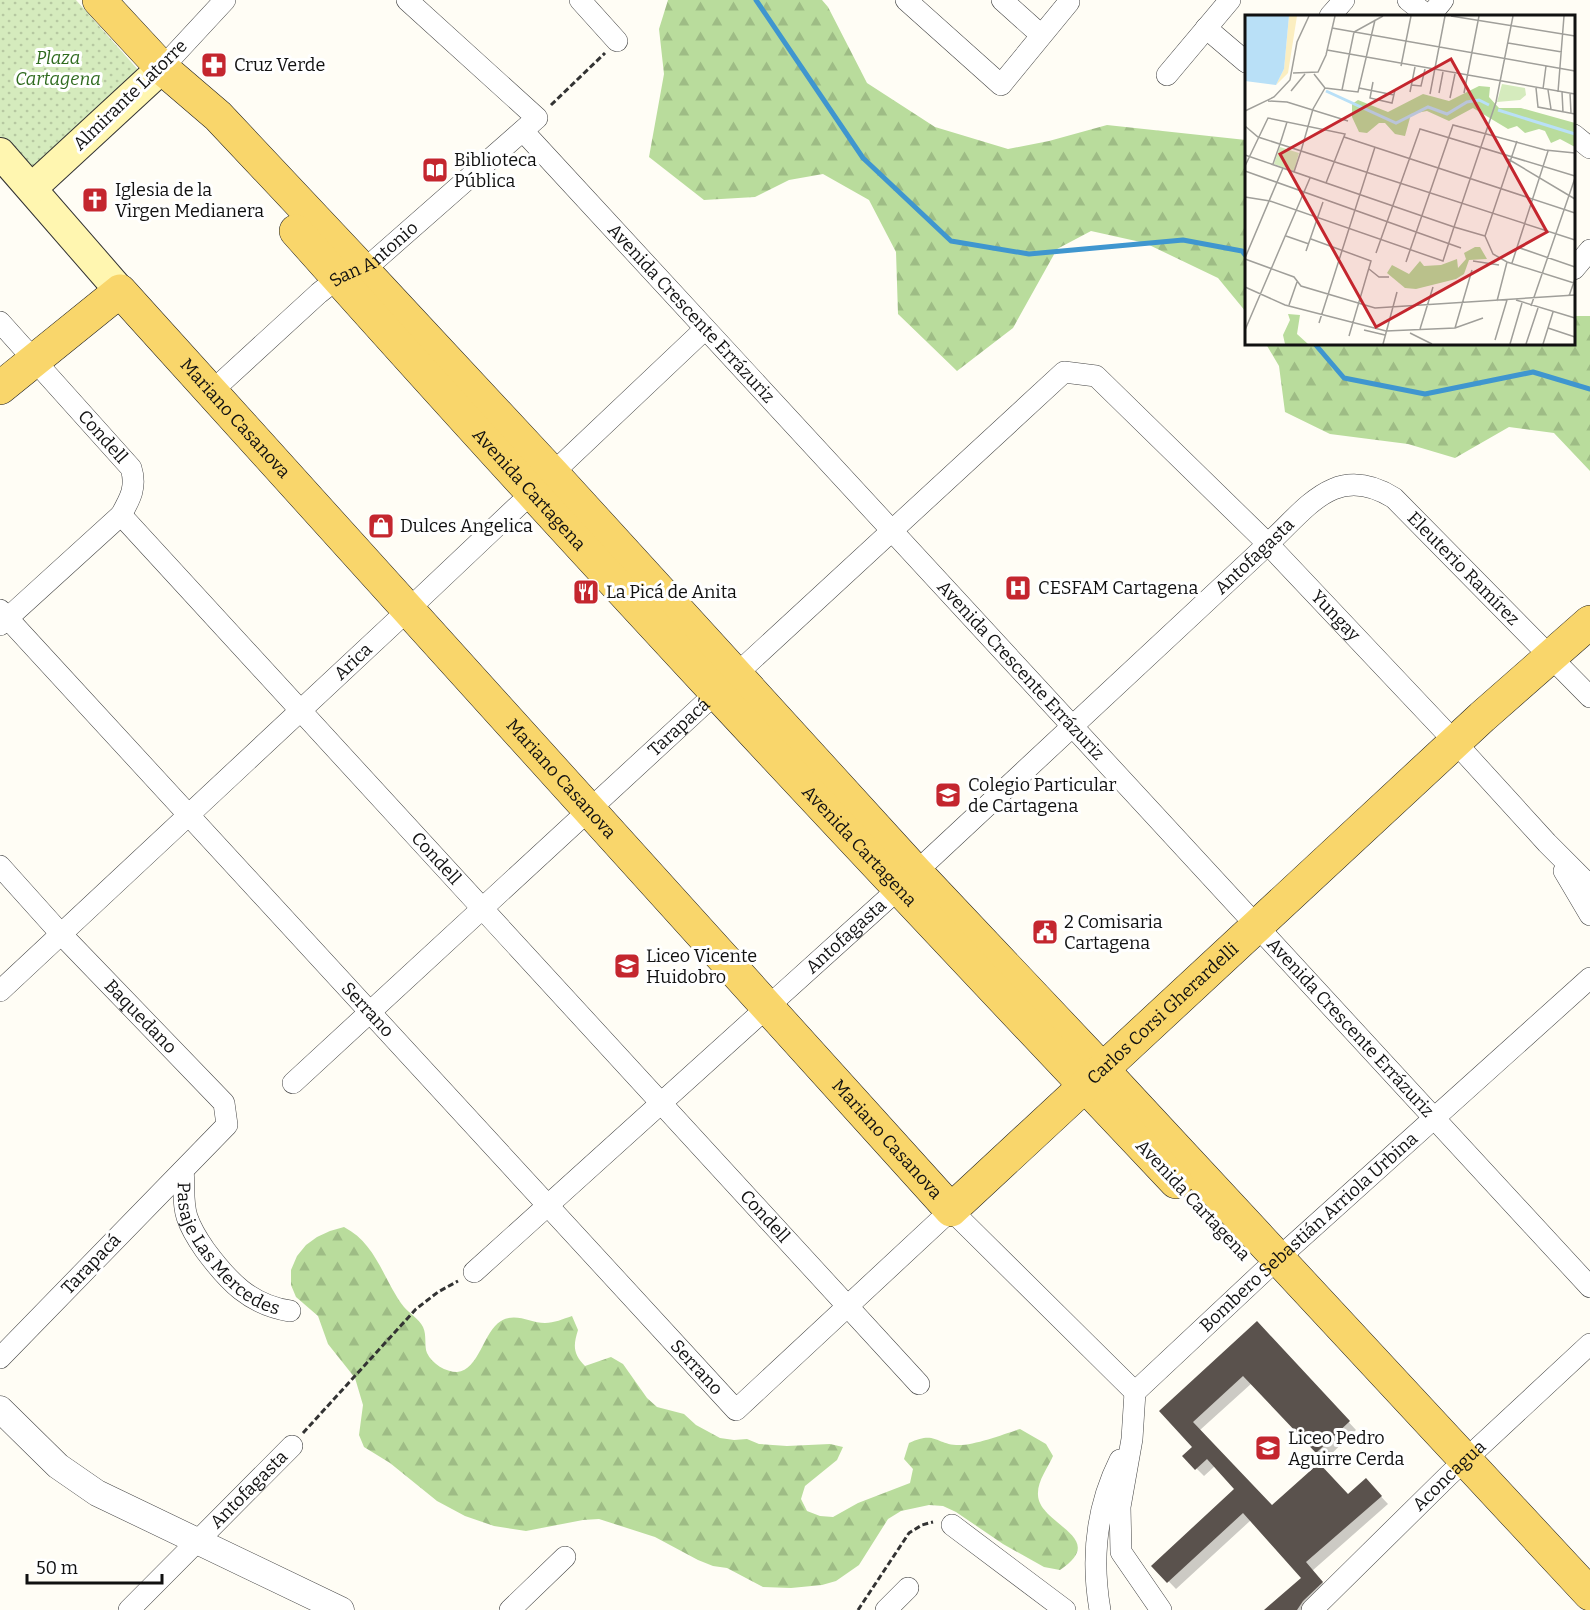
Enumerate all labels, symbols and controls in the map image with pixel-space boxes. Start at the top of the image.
inset map [1245,15,1575,345]
street label: Almirante Latorre [68,35,192,155]
park label: Plaza Cartagena [15,47,101,90]
pharmacy icon: Cruz Verde [199,50,229,80]
place label: Cruz Verde [234,54,325,76]
place label: Biblioteca Pública [454,149,537,192]
library icon: Biblioteca Pública [420,155,450,185]
place label: Iglesia de la Virgen Medianera [115,179,264,222]
church icon: Iglesia de la Virgen Medianera [80,185,110,215]
street label: San Antonio [325,217,422,292]
street label: Avenida Crescente Errázuriz [603,219,779,407]
street label: Mariano Casanova [175,354,295,483]
street label: Condell [73,406,132,468]
street label: Avenida Cartagena [468,424,591,555]
street label: Eleuterio Ramírez [1403,507,1524,630]
shop icon: Dulces Angelica [366,511,396,541]
street label: Antofagasta [1210,513,1299,599]
place label: Dulces Angelica [400,515,533,537]
hospital icon: CESFAM Cartagena [1003,573,1033,603]
street label: Avenida Crescente Errázuriz [933,576,1109,765]
restaurant icon: La Picá de Anita [571,577,601,607]
place label: CESFAM Cartagena [1038,577,1198,599]
place label: La Picá de Anita [606,581,737,603]
street label: Yungay [1306,586,1365,646]
street label: Arica [329,638,377,685]
street label: Tarapacá [644,693,714,761]
street label: Mariano Casanova [501,714,621,843]
place label: Colegio Particular de Cartagena [968,774,1116,817]
school or university icon: Colegio Particular de Cartagena [933,780,963,810]
street label: Avenida Cartagena [797,781,921,911]
street label: Condell [407,827,466,889]
street label: Antofagasta [801,894,891,978]
place label: 2 Comisaria Cartagena [1064,911,1163,954]
public building icon: 2 Comisaria Cartagena [1030,917,1060,947]
street label: Avenida Crescente Errázuriz [1262,933,1439,1122]
street label: Carlos Corsi Gherardelli [1082,938,1243,1089]
place label: Liceo Vicente Huidobro [646,945,757,988]
school or university icon: Liceo Vicente Huidobro [612,951,642,981]
street label: Baquedano [100,975,181,1058]
street label: Serrano [337,977,398,1042]
street label: Mariano Casanova [827,1075,947,1204]
street label: Bombero Sebastián Arriola Urbina [1195,1127,1422,1337]
street label: Avenida Cartagena [1131,1135,1255,1265]
street label: Pasaje Las Mercedes [173,1182,282,1320]
street label: Condell [735,1185,795,1247]
street label: Tarapacá [57,1229,125,1299]
street label: Serrano [666,1335,728,1399]
place label: Liceo Pedro Aguirre Cerda [1288,1427,1404,1470]
school or university icon: Liceo Pedro Aguirre Cerda [1253,1433,1283,1463]
street label: Aconcagua [1408,1435,1490,1516]
street label: Antofagasta [205,1446,292,1533]
scale bar [27,1547,162,1585]
text: 50 m [36,1557,78,1579]

